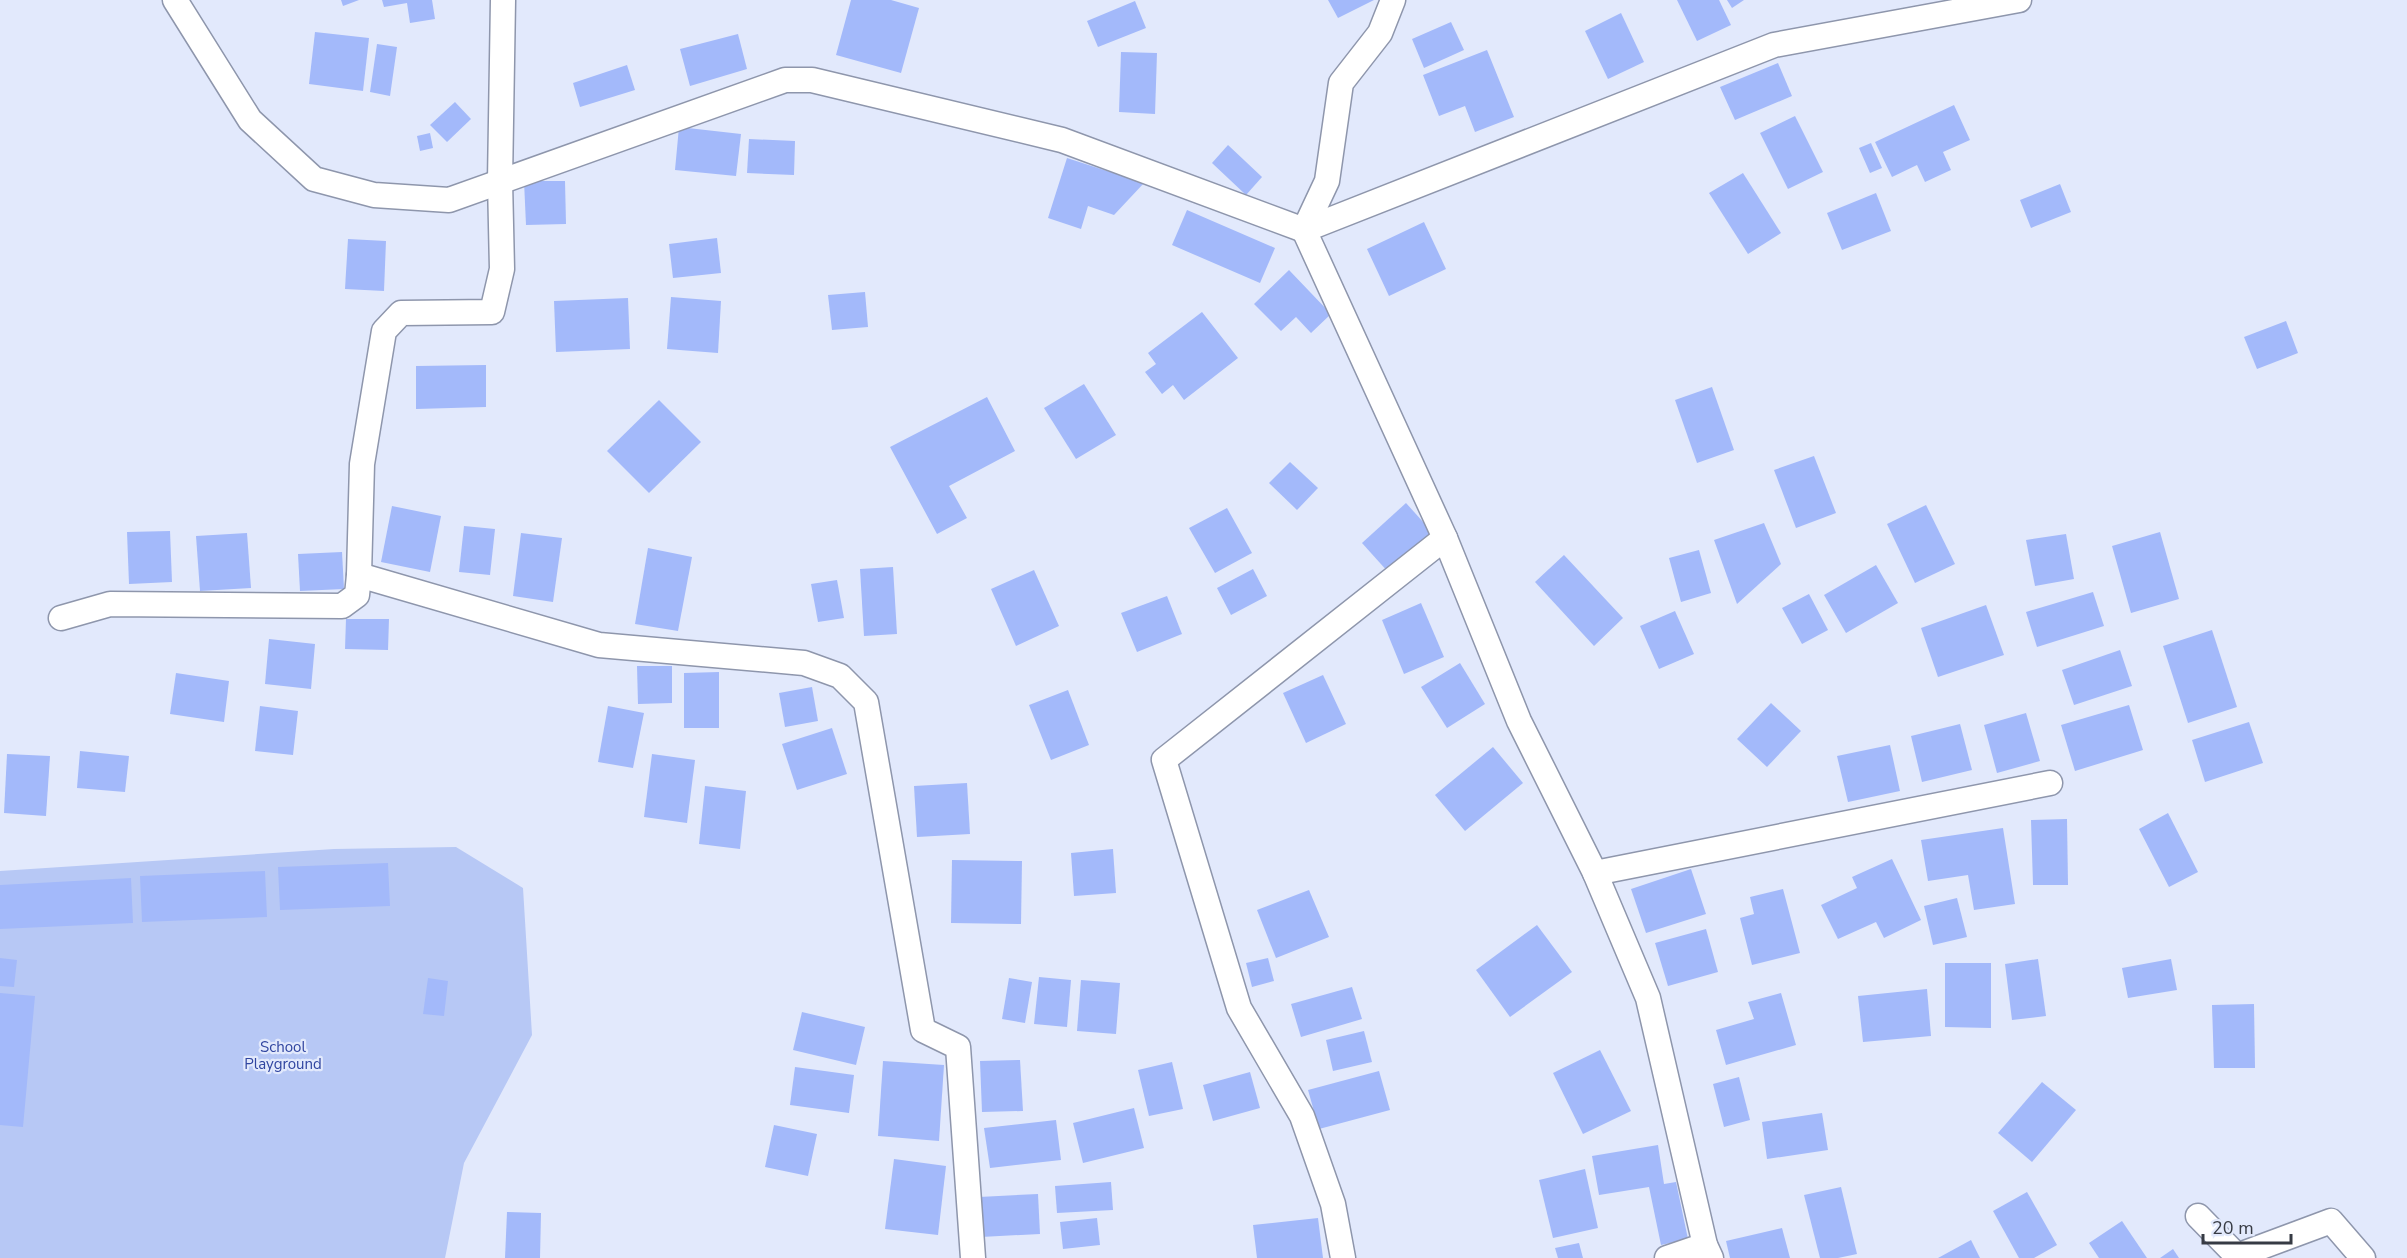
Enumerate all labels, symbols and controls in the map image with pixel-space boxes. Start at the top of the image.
park label: School Playground [244,1037,322,1074]
scale bar [2203,1207,2292,1245]
text: 20 m [2212,1216,2254,1240]

